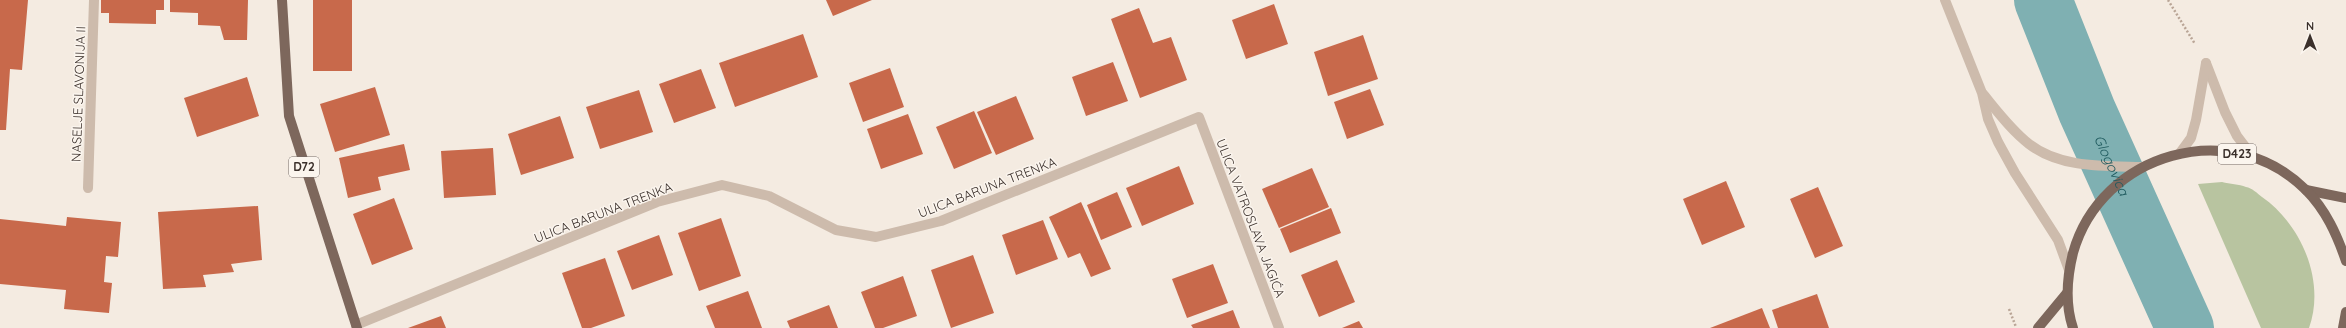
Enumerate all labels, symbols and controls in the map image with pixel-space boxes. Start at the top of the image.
north arrow [2290,16,2330,56]
text: N [2306,19,2314,33]
street label: NASELJE SLAVONIJA II [68,26,88,162]
water label: Glogovica [2090,132,2134,200]
street label: ULICA VATROSLAVA JAGIĆA [1213,136,1289,300]
road number: D423 [2218,144,2256,164]
street label: ULICA BARUNA TRENKA [916,153,1059,221]
road number: D72 [289,157,319,177]
street label: ULICA BARUNA TRENKA [532,178,675,246]

